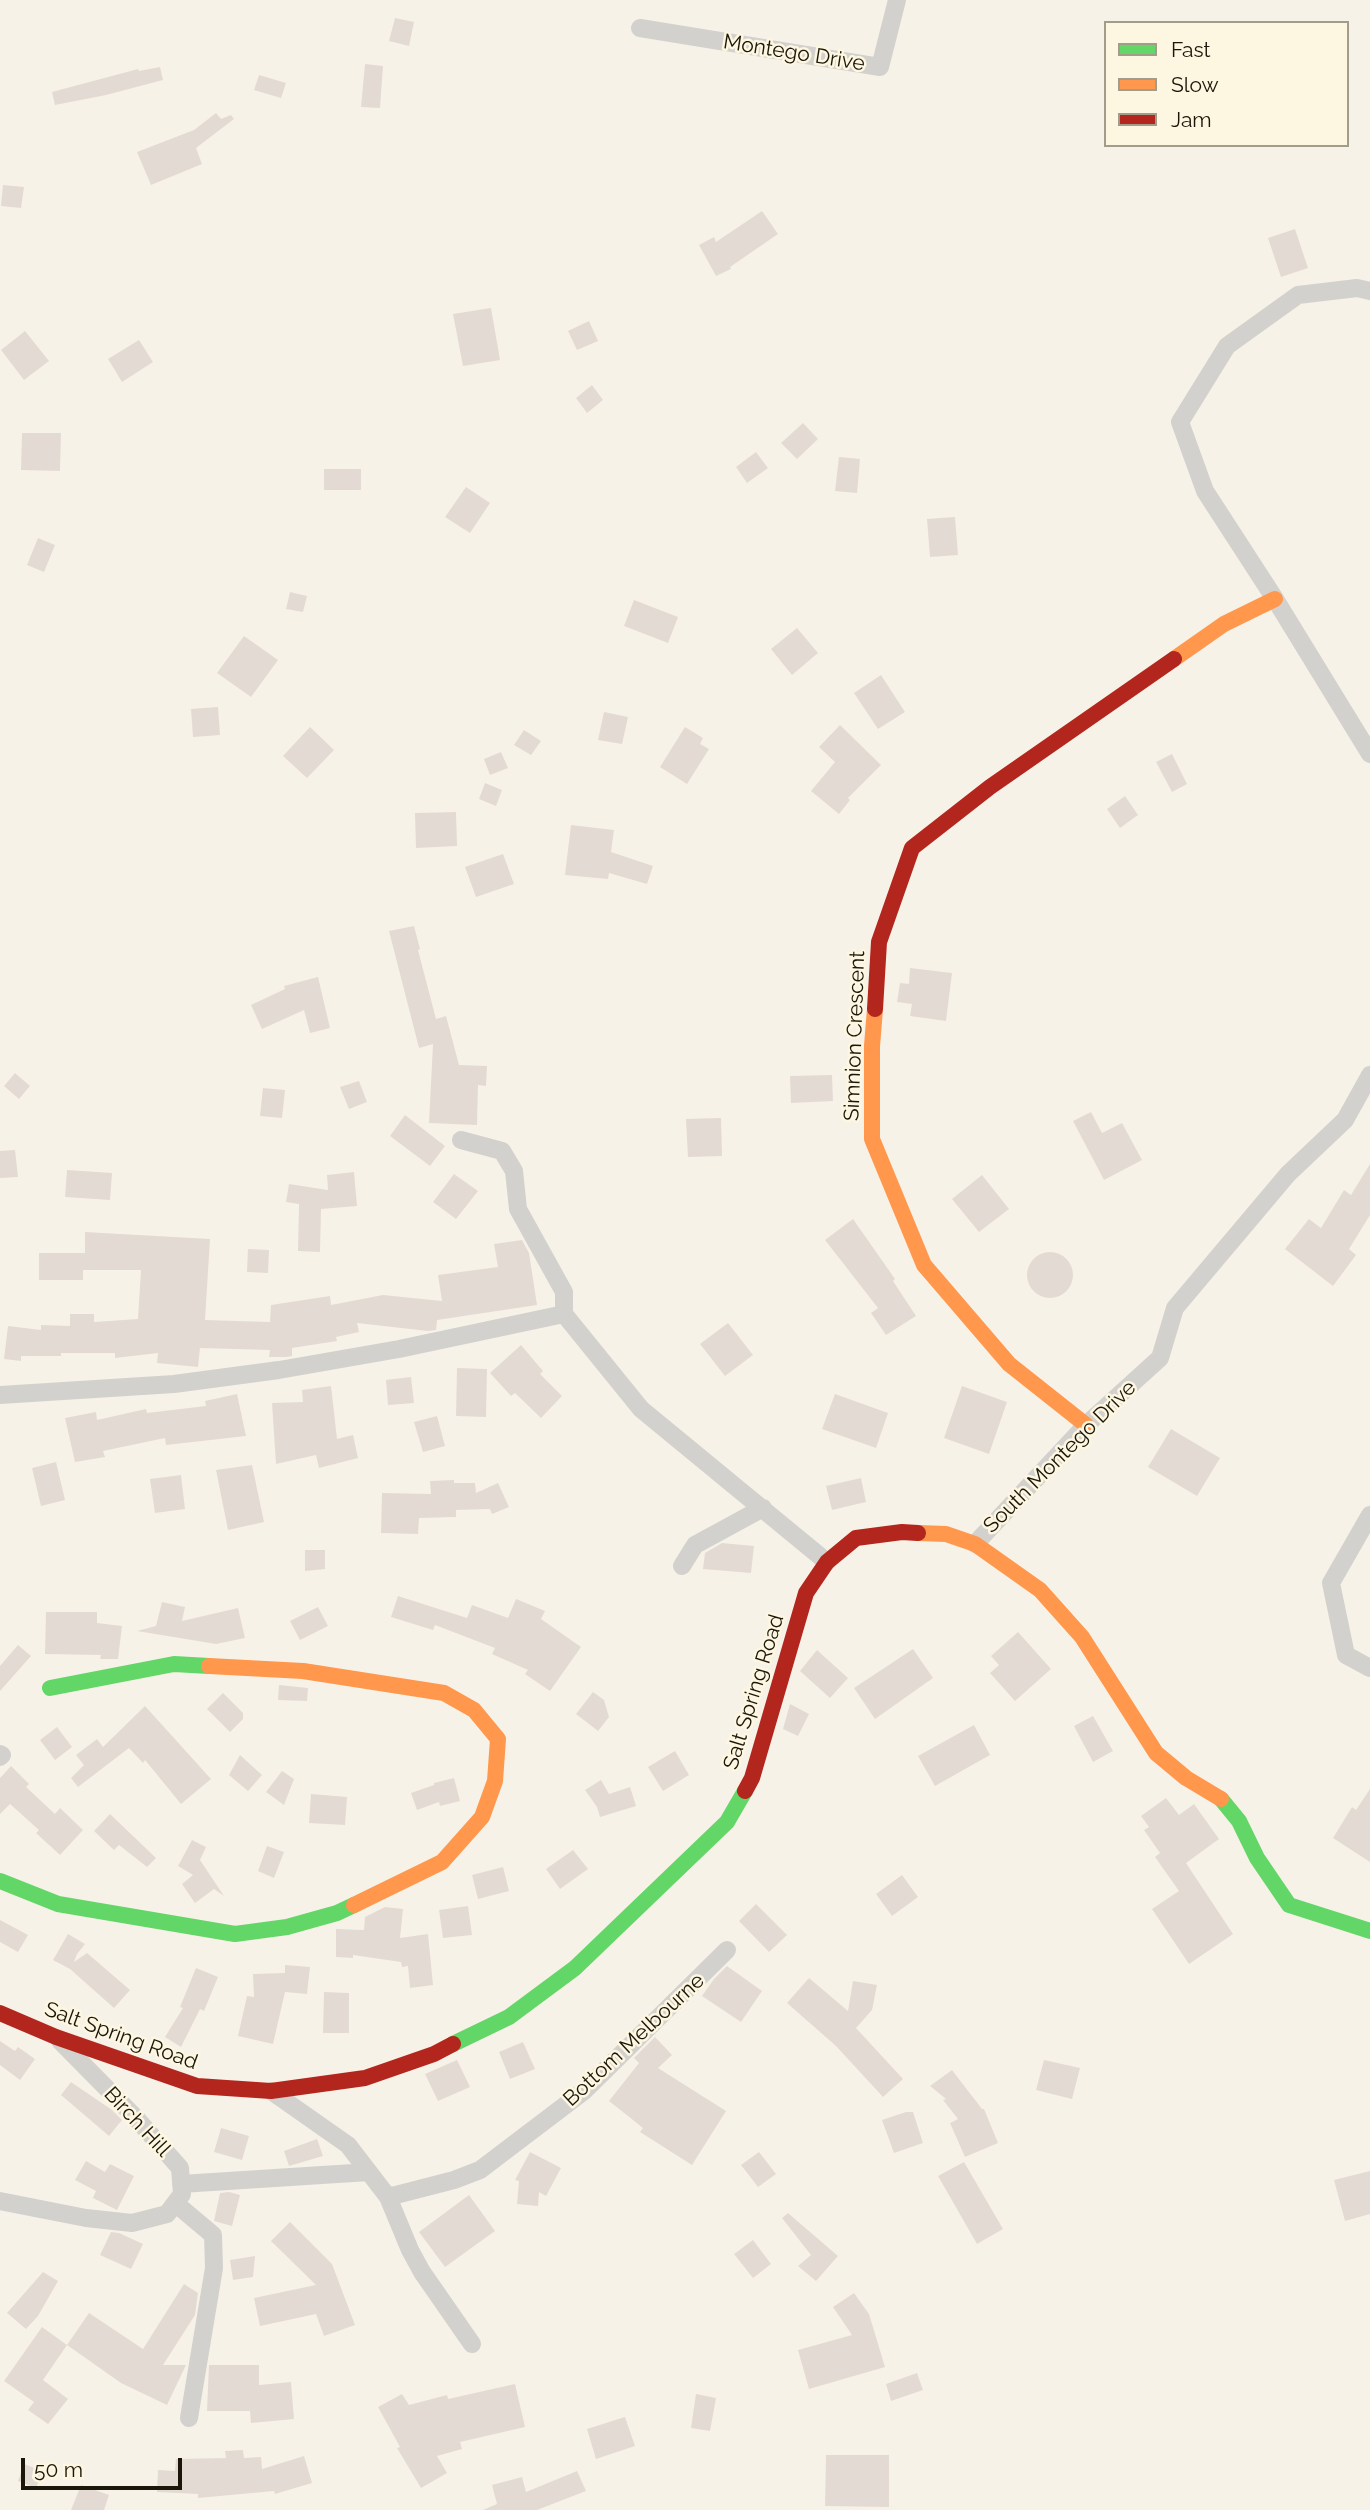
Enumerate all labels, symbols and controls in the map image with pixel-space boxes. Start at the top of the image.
legend [1104,21,1349,147]
street label: Montego Drive [721,29,867,77]
text: Fast [1171,37,1211,62]
text: Slow [1171,72,1219,97]
text: Jam [1171,107,1212,132]
street label: Simnion Crescent [839,950,871,1122]
street label: South Montego Drive [978,1375,1142,1539]
street label: Salt Spring Road [718,1611,790,1773]
street label: Bottom Melbourne [558,1968,710,2112]
street label: Salt Spring Road [41,1997,201,2075]
street label: Birch Hill [98,2082,176,2162]
scale bar [24,2444,186,2488]
text: 50 m [34,2457,83,2482]

